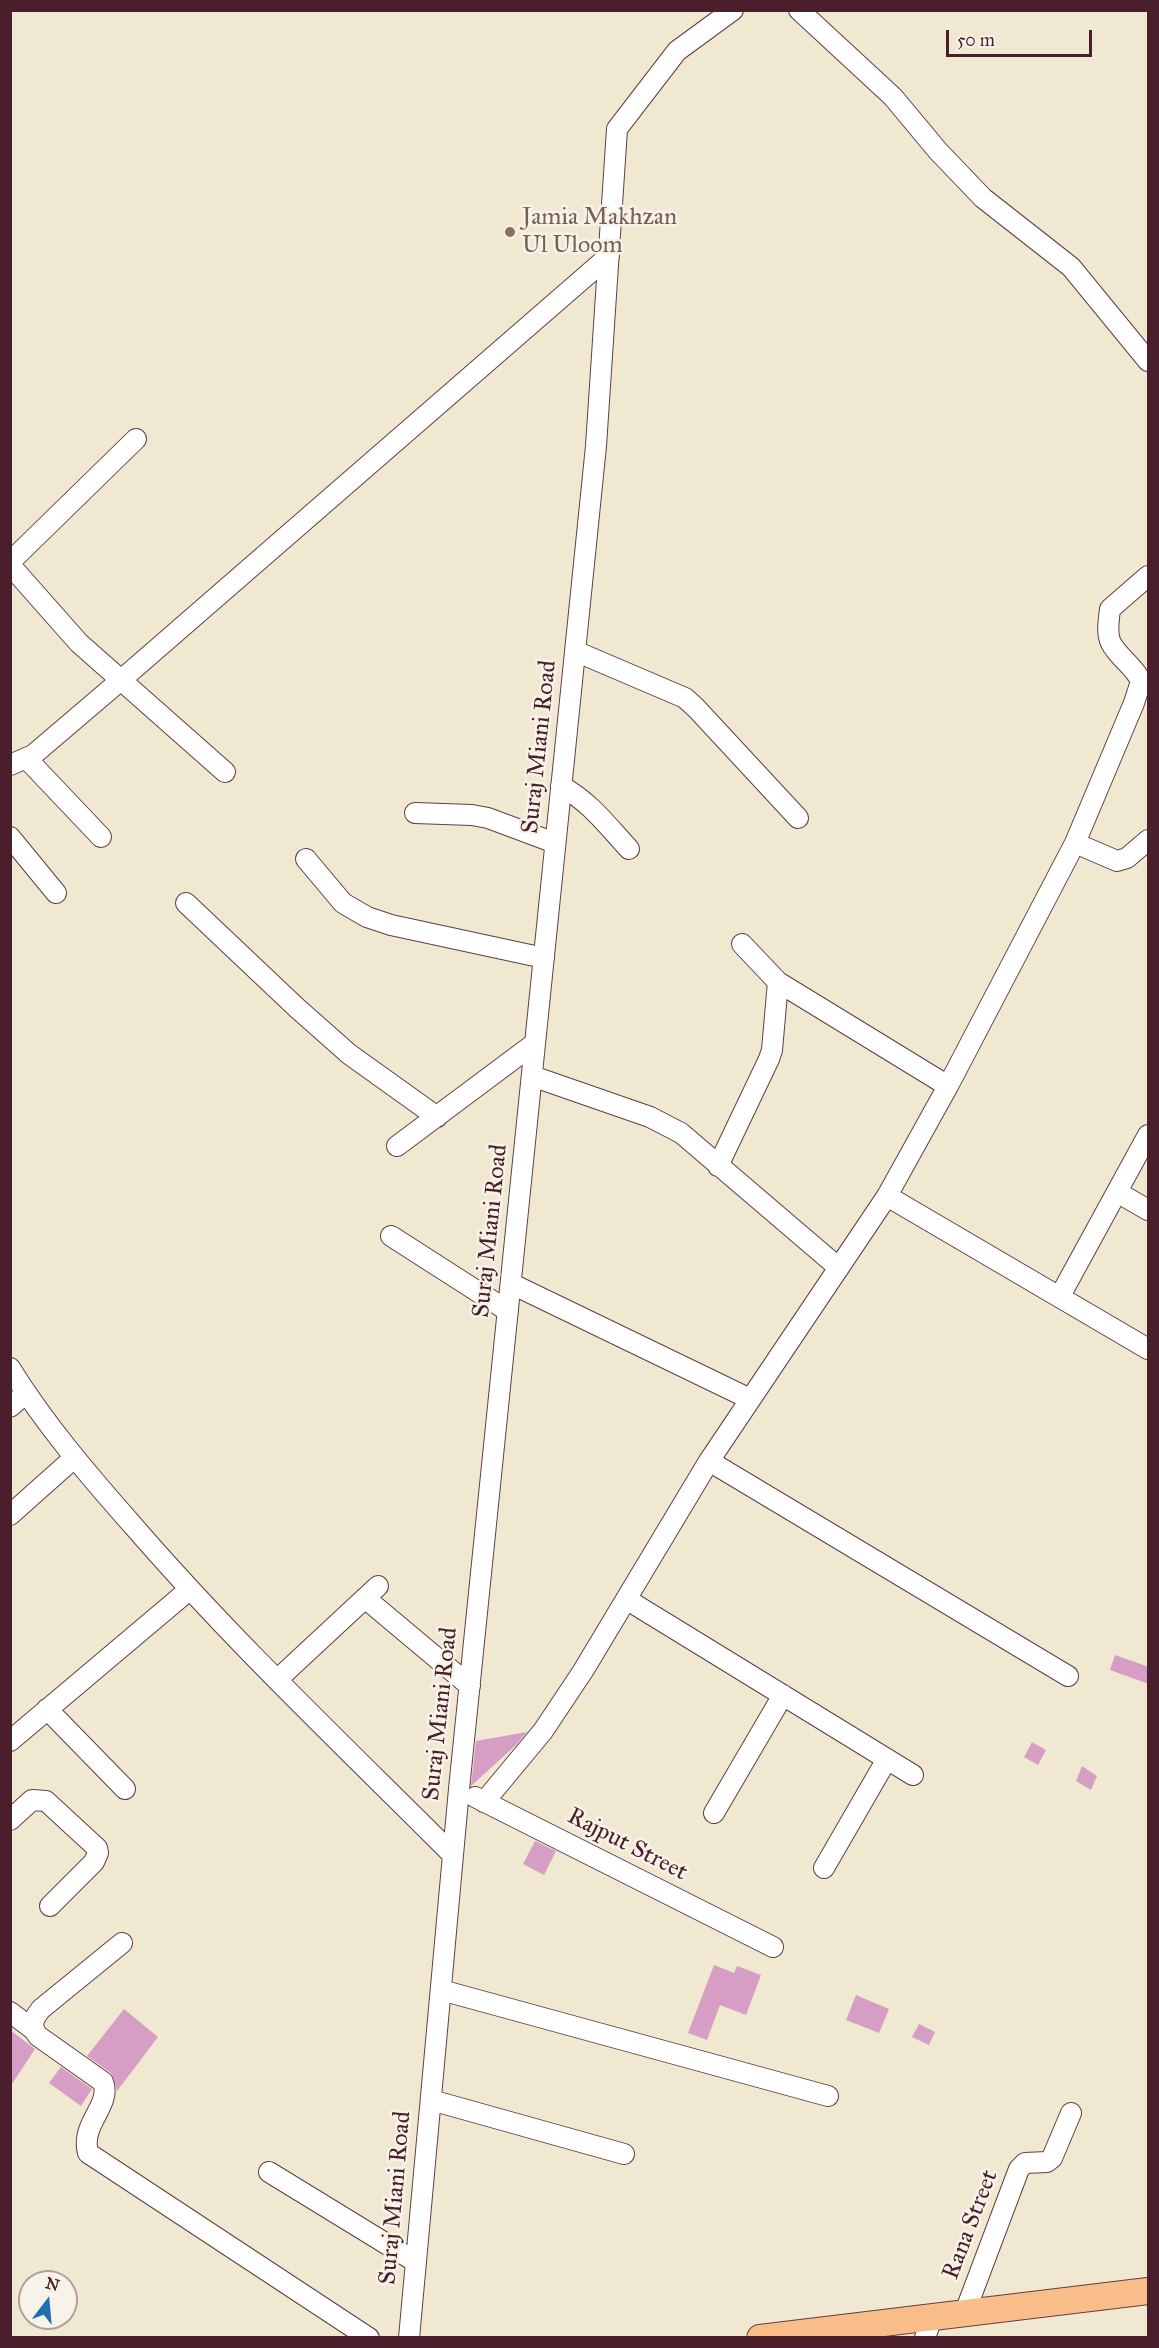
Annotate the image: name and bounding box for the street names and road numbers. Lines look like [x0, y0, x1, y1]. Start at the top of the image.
street label: Suraj Miani Road [517, 659, 563, 835]
street label: Suraj Miani Road [468, 1143, 514, 1319]
street label: Suraj Miani Road [418, 1626, 464, 1802]
street label: Rajput Street [562, 1802, 692, 1888]
street label: Suraj Miani Road [374, 2110, 418, 2286]
street label: Rana Street [937, 2166, 1005, 2284]

